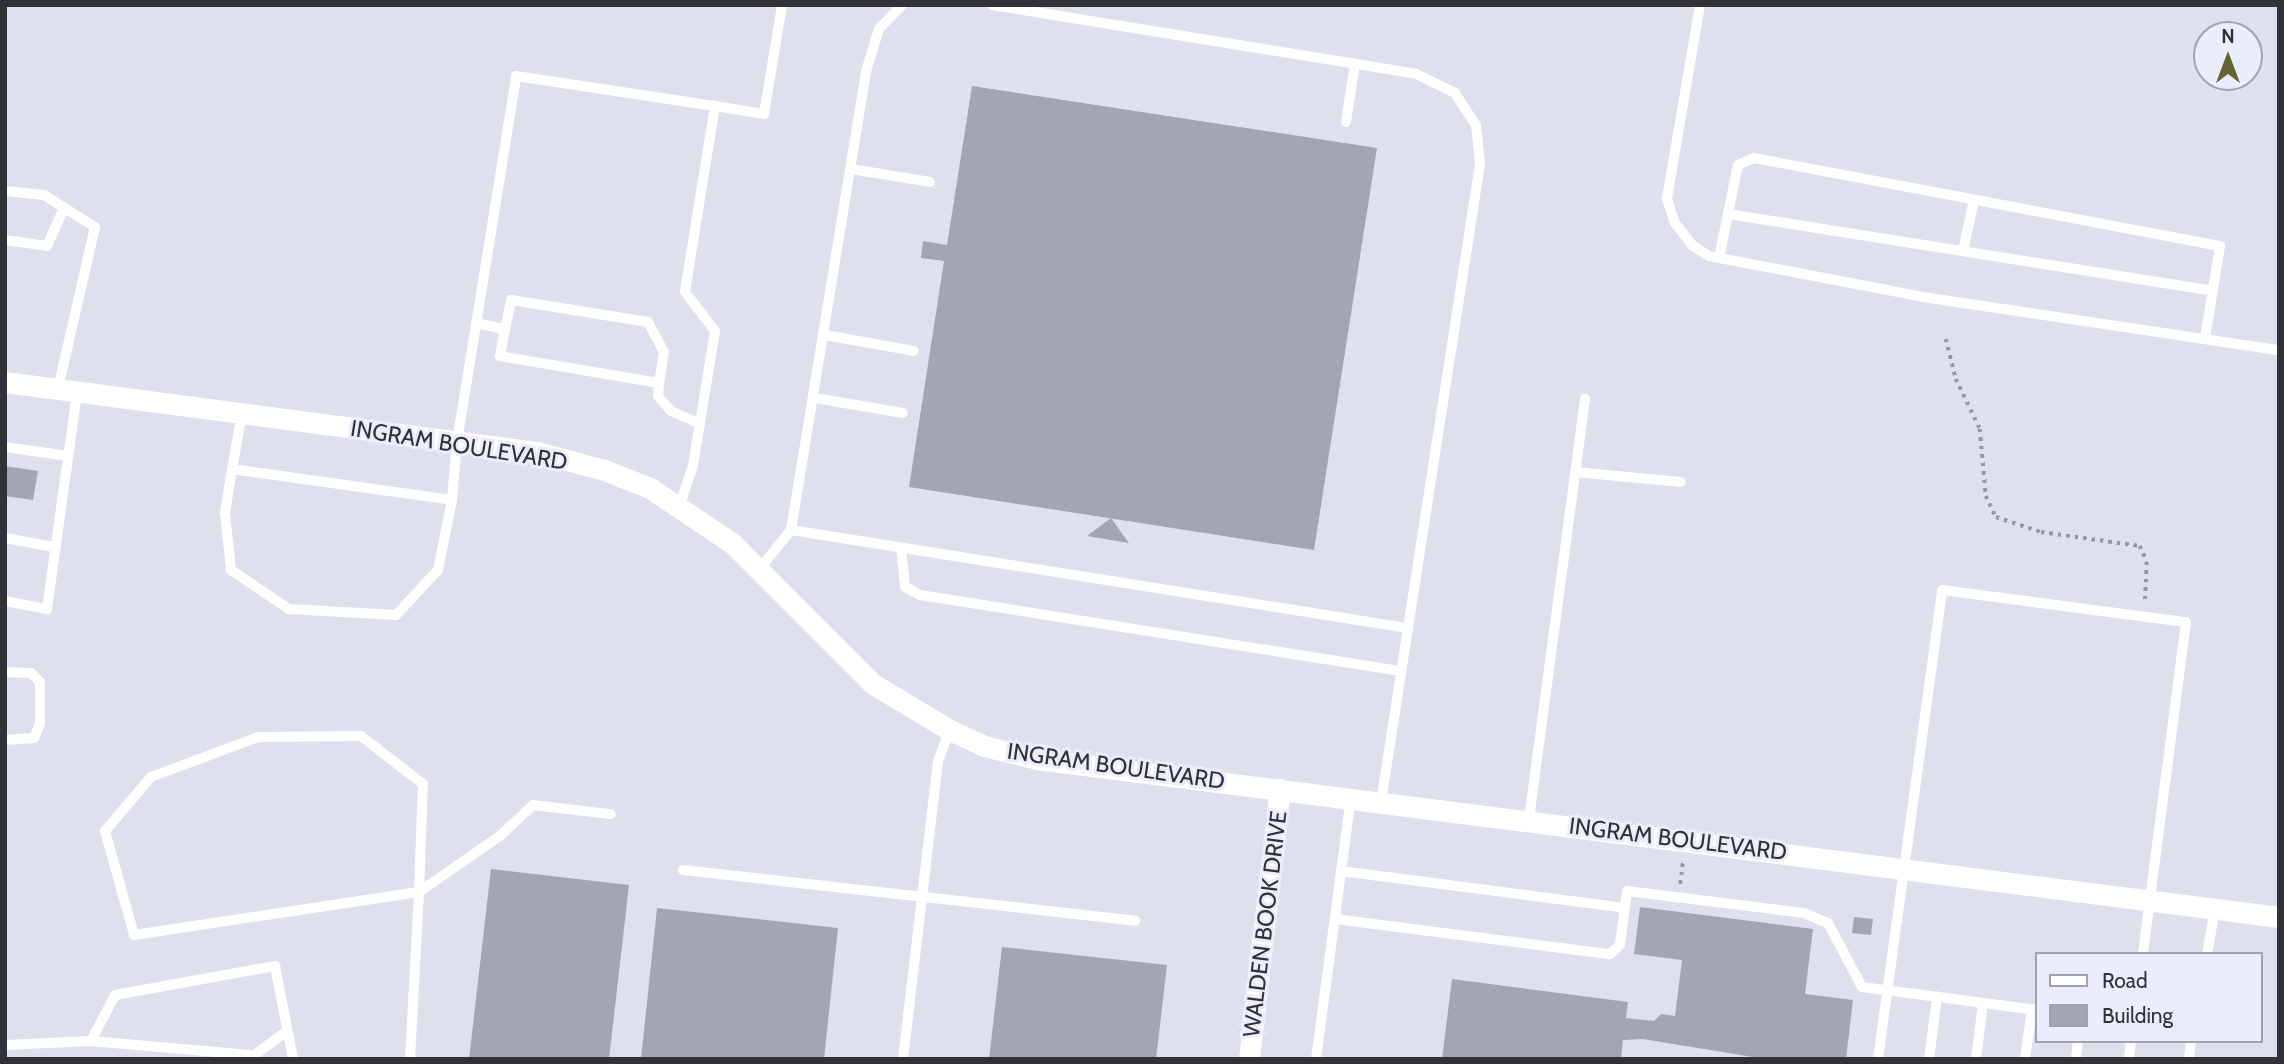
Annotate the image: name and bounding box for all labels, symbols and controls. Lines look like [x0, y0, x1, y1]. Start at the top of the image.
north arrow [2193, 21, 2263, 91]
text: N [2221, 25, 2235, 48]
street label: INGRAM BOULEVARD [348, 414, 570, 476]
street label: INGRAM BOULEVARD [1005, 737, 1227, 795]
street label: WALDEN BOOK DRIVE [1237, 809, 1293, 1039]
street label: INGRAM BOULEVARD [1567, 812, 1789, 866]
legend [2036, 952, 2263, 1043]
text: Road [2102, 968, 2148, 993]
text: Building [2102, 1003, 2173, 1028]

